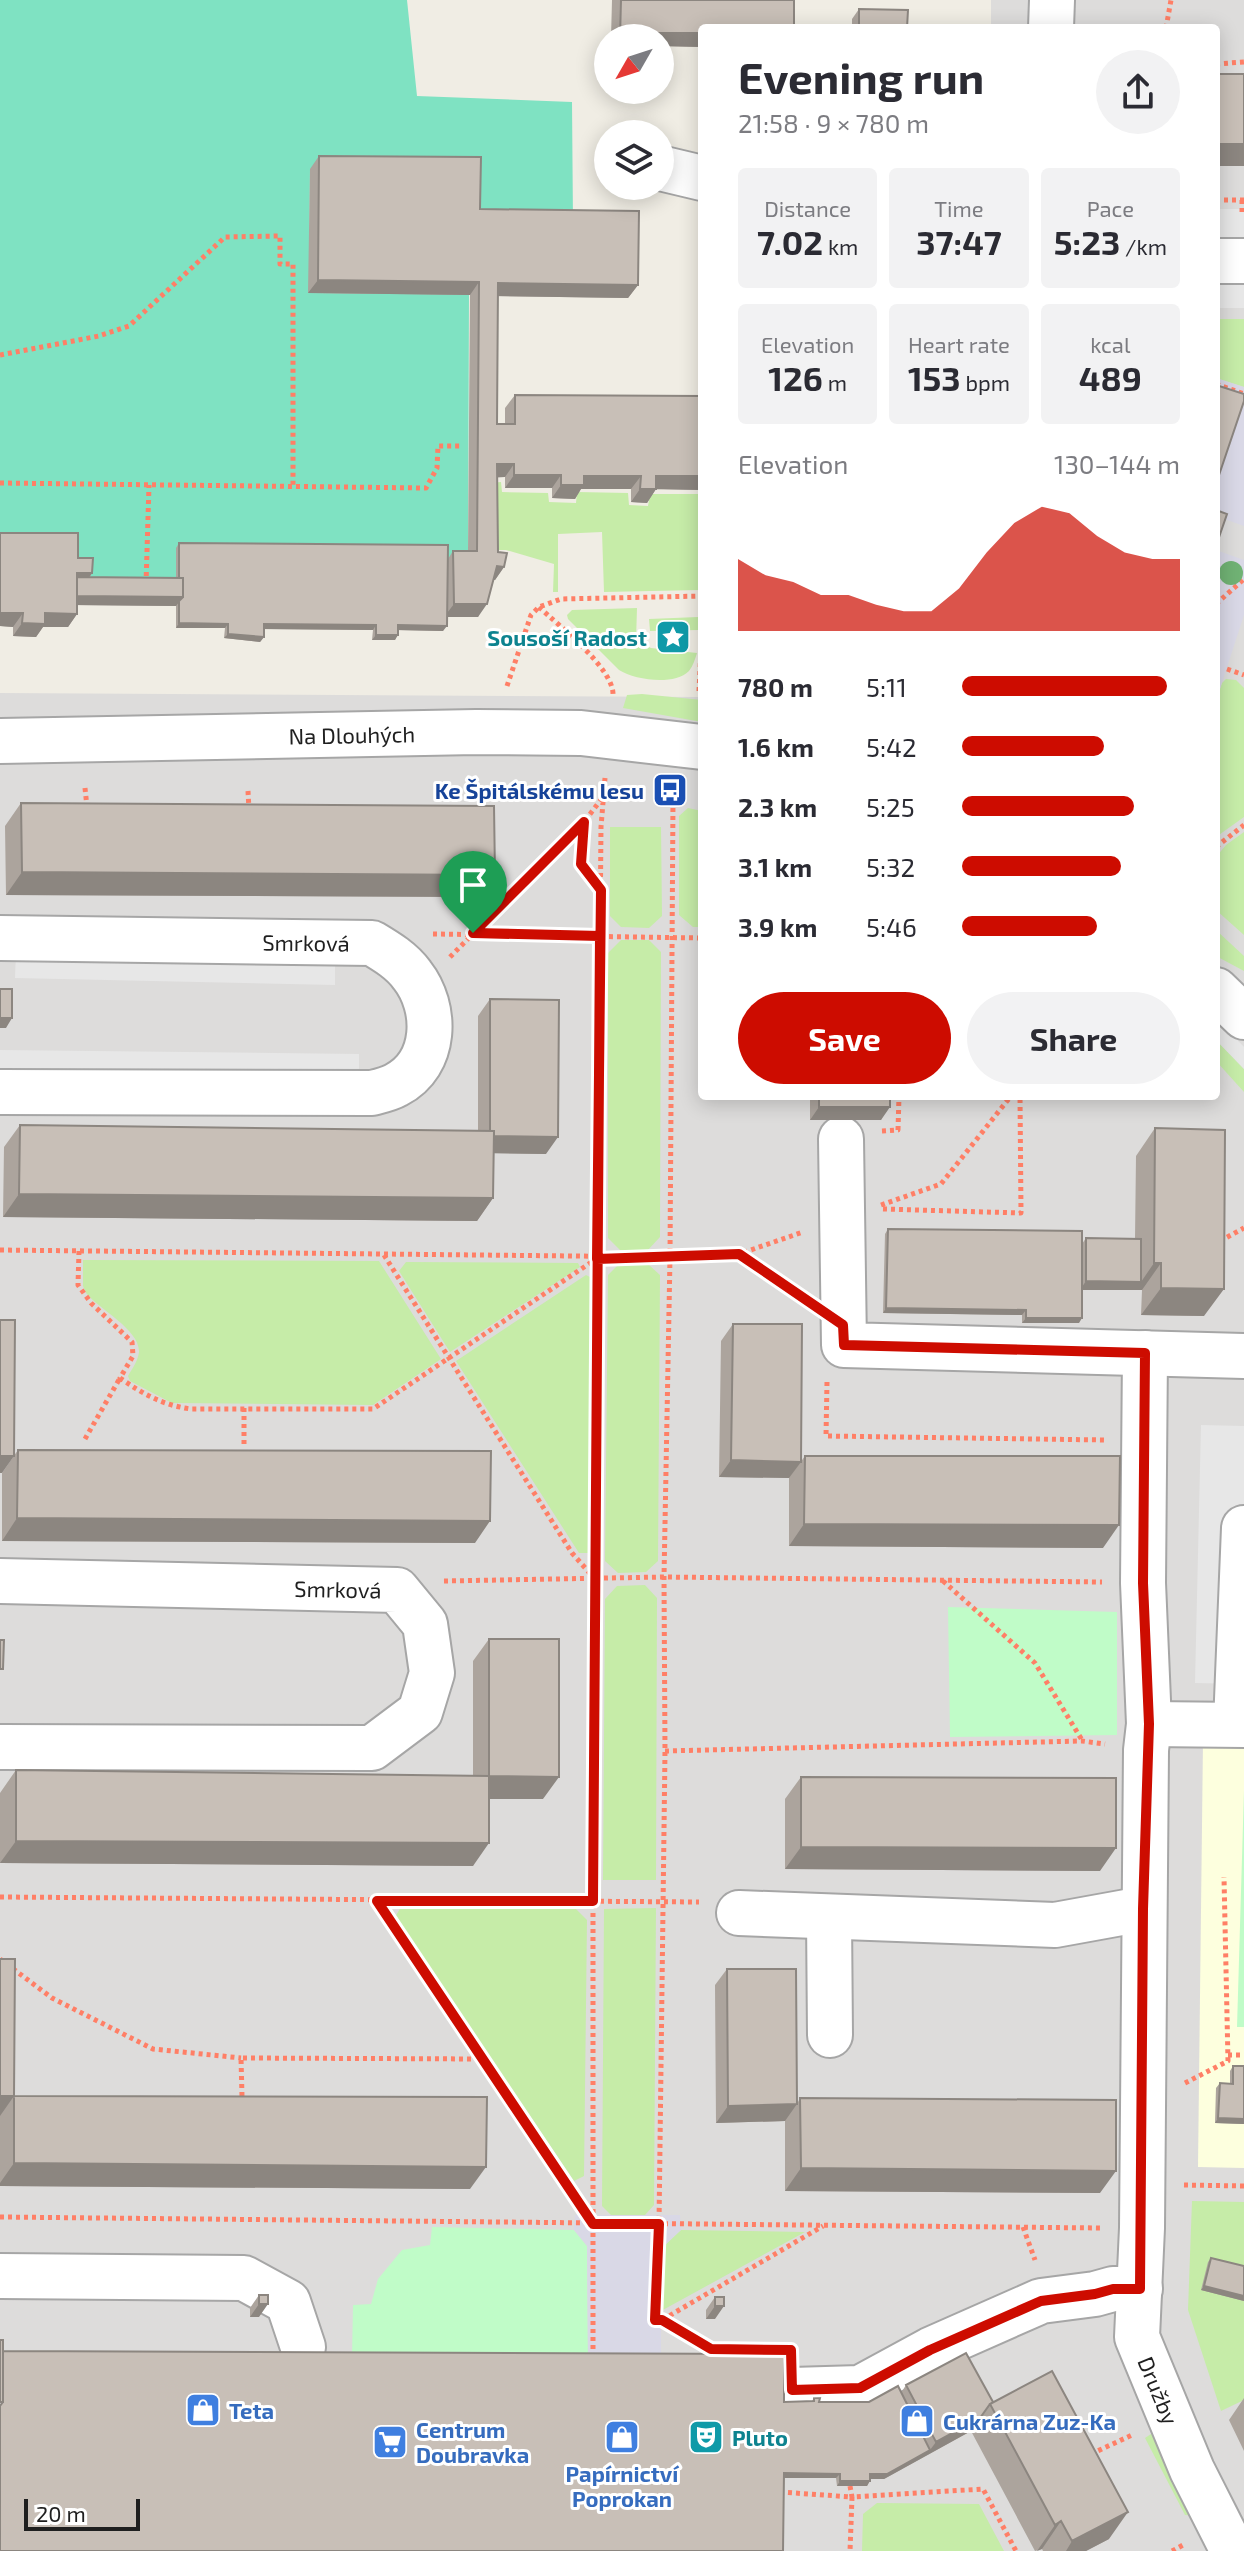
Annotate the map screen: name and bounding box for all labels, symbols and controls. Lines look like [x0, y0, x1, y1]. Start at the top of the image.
north arrow [594, 24, 674, 104]
map controls [594, 24, 674, 200]
text: Evening run [738, 50, 984, 103]
button: share [1096, 50, 1180, 134]
text: 21:58 · 9 × 780 m [738, 107, 929, 138]
button: layers [594, 120, 674, 200]
text: Distance [764, 195, 851, 221]
text: Time [934, 195, 984, 221]
text: Pace [1087, 195, 1134, 221]
text: 7.02 [757, 221, 823, 262]
text: 37:47 [916, 221, 1002, 262]
text: 5:23 [1054, 221, 1120, 262]
text: km [823, 233, 858, 259]
text: /km [1120, 233, 1167, 259]
text: Elevation [761, 331, 854, 357]
text: Heart rate [908, 331, 1010, 357]
text: kcal [1090, 331, 1130, 357]
text: 126 [768, 357, 823, 398]
text: 153 [908, 357, 961, 398]
text: 489 [1079, 357, 1142, 398]
text: m [823, 369, 847, 395]
text: bpm [961, 369, 1010, 395]
text: Elevation [738, 448, 848, 479]
text: 130–144 m [1054, 448, 1180, 479]
place icon: Sousoší Radost [654, 618, 692, 656]
place label: Sousoší Radost [487, 624, 647, 650]
text: 780 m [738, 671, 813, 702]
text: 5:11 [866, 671, 907, 702]
street label: Na Dlouhých [288, 720, 415, 749]
text: 1.6 km [738, 731, 814, 762]
text: 5:42 [866, 731, 917, 762]
bus stop icon: Ke Špitálskému lesu [651, 771, 689, 809]
place label: Ke Špitálskému lesu [435, 777, 644, 803]
text: 2.3 km [738, 791, 817, 822]
text: 5:25 [866, 791, 915, 822]
pin [439, 851, 507, 933]
text: 3.1 km [738, 851, 812, 882]
text: 5:32 [866, 851, 915, 882]
icon: arrive [451, 863, 495, 907]
text: 3.9 km [738, 911, 817, 942]
text: 5:46 [866, 911, 917, 942]
street label: Smrková [262, 929, 350, 956]
button: Save [738, 992, 951, 1084]
button: Share [967, 992, 1180, 1084]
street label: Smrková [294, 1575, 382, 1603]
street label: Družby [1133, 2352, 1185, 2428]
shop icon: Teta [184, 2391, 222, 2429]
place label: Teta [229, 2397, 274, 2423]
shop icon: Cukrárna Zuz-Ka [898, 2402, 936, 2440]
place label: Cukrárna Zuz-Ka [943, 2408, 1116, 2434]
place label: Centrum Doubravka [416, 2416, 529, 2467]
shop icon: Papírnictví Poprokan [603, 2418, 641, 2456]
theatre icon: Pluto [687, 2418, 725, 2456]
supermarket icon: Centrum Doubravka [371, 2423, 409, 2461]
place label: Pluto [732, 2424, 788, 2450]
place label: Papírnictví Poprokan [566, 2460, 679, 2511]
scale bar [24, 2495, 140, 2531]
text: 20 m [36, 2500, 86, 2526]

